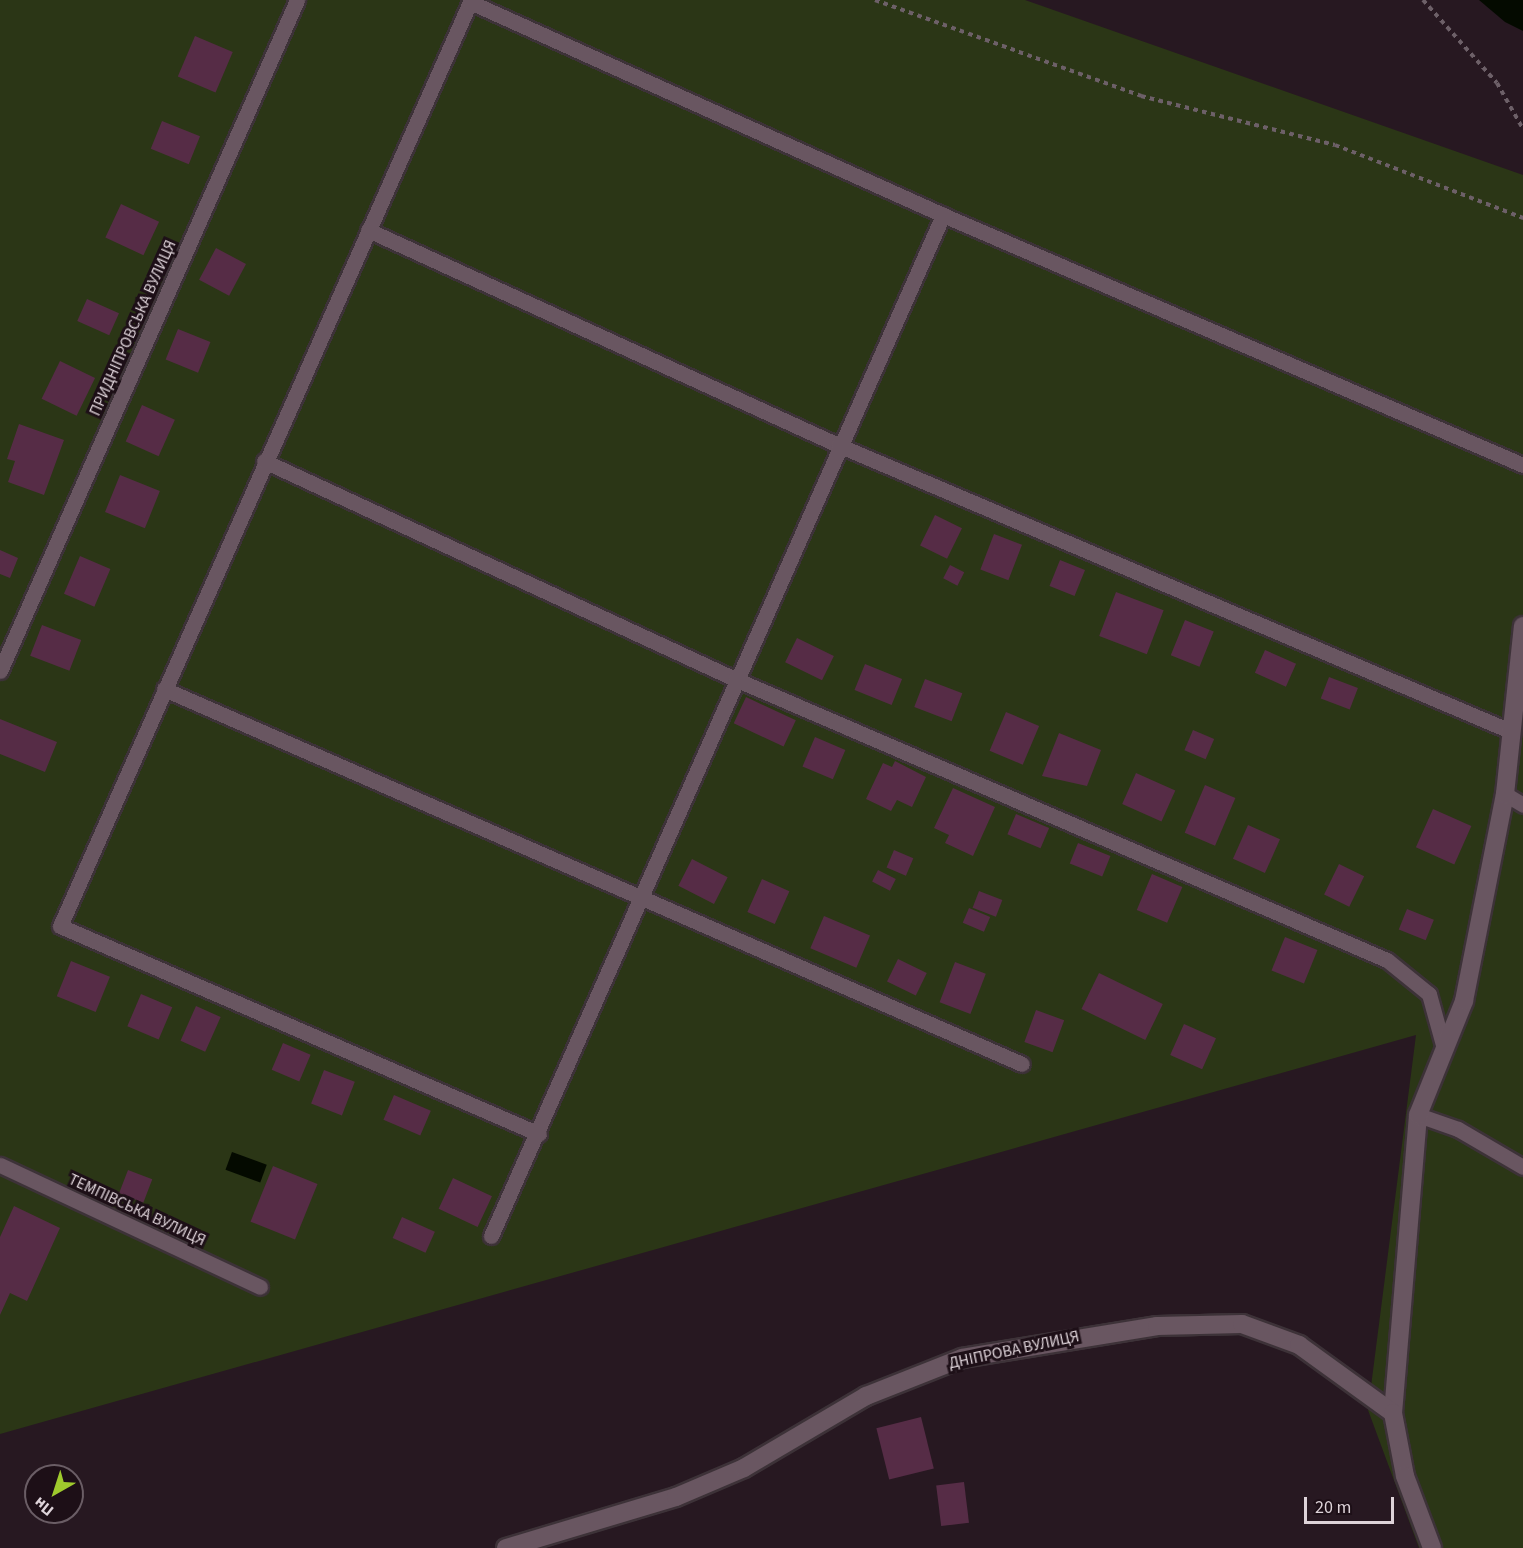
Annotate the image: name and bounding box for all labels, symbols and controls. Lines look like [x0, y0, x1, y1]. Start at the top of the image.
street label: ПРИДНІПРОВСЬКА ВУЛИЦЯ [86, 237, 180, 419]
street label: ТЕМПІВСЬКА ВУЛИЦЯ [65, 1170, 209, 1250]
street label: ДНІПРОВА ВУЛИЦЯ [947, 1327, 1081, 1373]
north arrow [24, 1464, 84, 1524]
scale bar [1307, 1485, 1397, 1523]
text: Пн [29, 1492, 59, 1521]
text: 20 m [1315, 1495, 1351, 1520]

